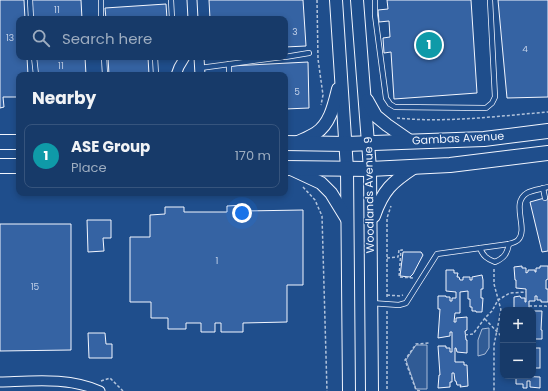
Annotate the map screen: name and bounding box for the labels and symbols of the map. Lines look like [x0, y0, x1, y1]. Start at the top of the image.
house number: 11 [54, 4, 60, 16]
house number: 3 [292, 26, 298, 38]
pin: 1 [416, 30, 442, 60]
house number: 13 [6, 32, 14, 44]
house number: 4 [522, 43, 528, 55]
house number: 11 [58, 60, 64, 72]
house number: 5 [294, 86, 300, 98]
street label: Gambas Avenue [412, 128, 505, 148]
street label: Woodlands Avenue 9 [360, 136, 378, 253]
your location [232, 203, 252, 223]
house number: 1 [216, 255, 219, 267]
house number: 15 [31, 281, 40, 293]

